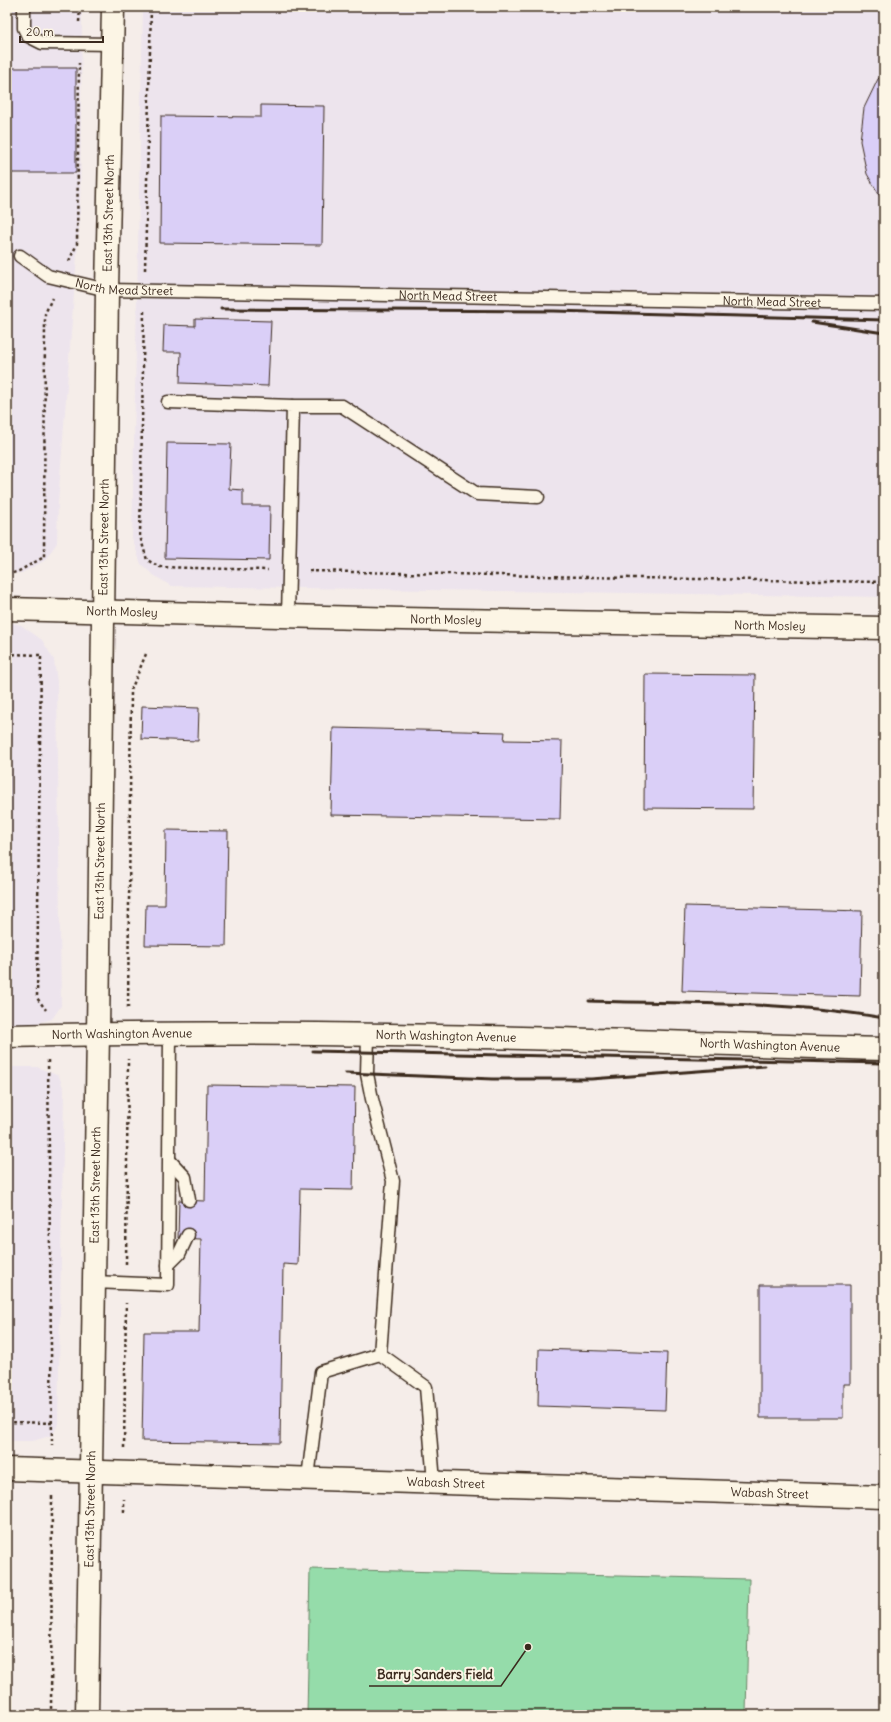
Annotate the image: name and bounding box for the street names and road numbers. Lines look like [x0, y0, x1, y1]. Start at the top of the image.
street label: East 13th Street North [99, 154, 117, 272]
street label: North Mead Street [74, 275, 173, 298]
street label: North Mead Street [398, 287, 497, 304]
street label: North Mead Street [722, 293, 821, 310]
street label: East 13th Street North [95, 478, 112, 596]
street label: North Mosley [86, 603, 158, 620]
street label: North Mosley [410, 611, 482, 627]
street label: North Mosley [734, 617, 806, 634]
street label: East 13th Street North [91, 802, 108, 920]
street label: North Washington Avenue [51, 1025, 192, 1042]
street label: North Washington Avenue [376, 1027, 516, 1045]
street label: North Washington Avenue [699, 1035, 840, 1055]
street label: East 13th Street North [87, 1126, 103, 1244]
street label: East 13th Street North [81, 1450, 98, 1568]
street label: Wabash Street [406, 1474, 485, 1491]
street label: Wabash Street [730, 1484, 809, 1502]

